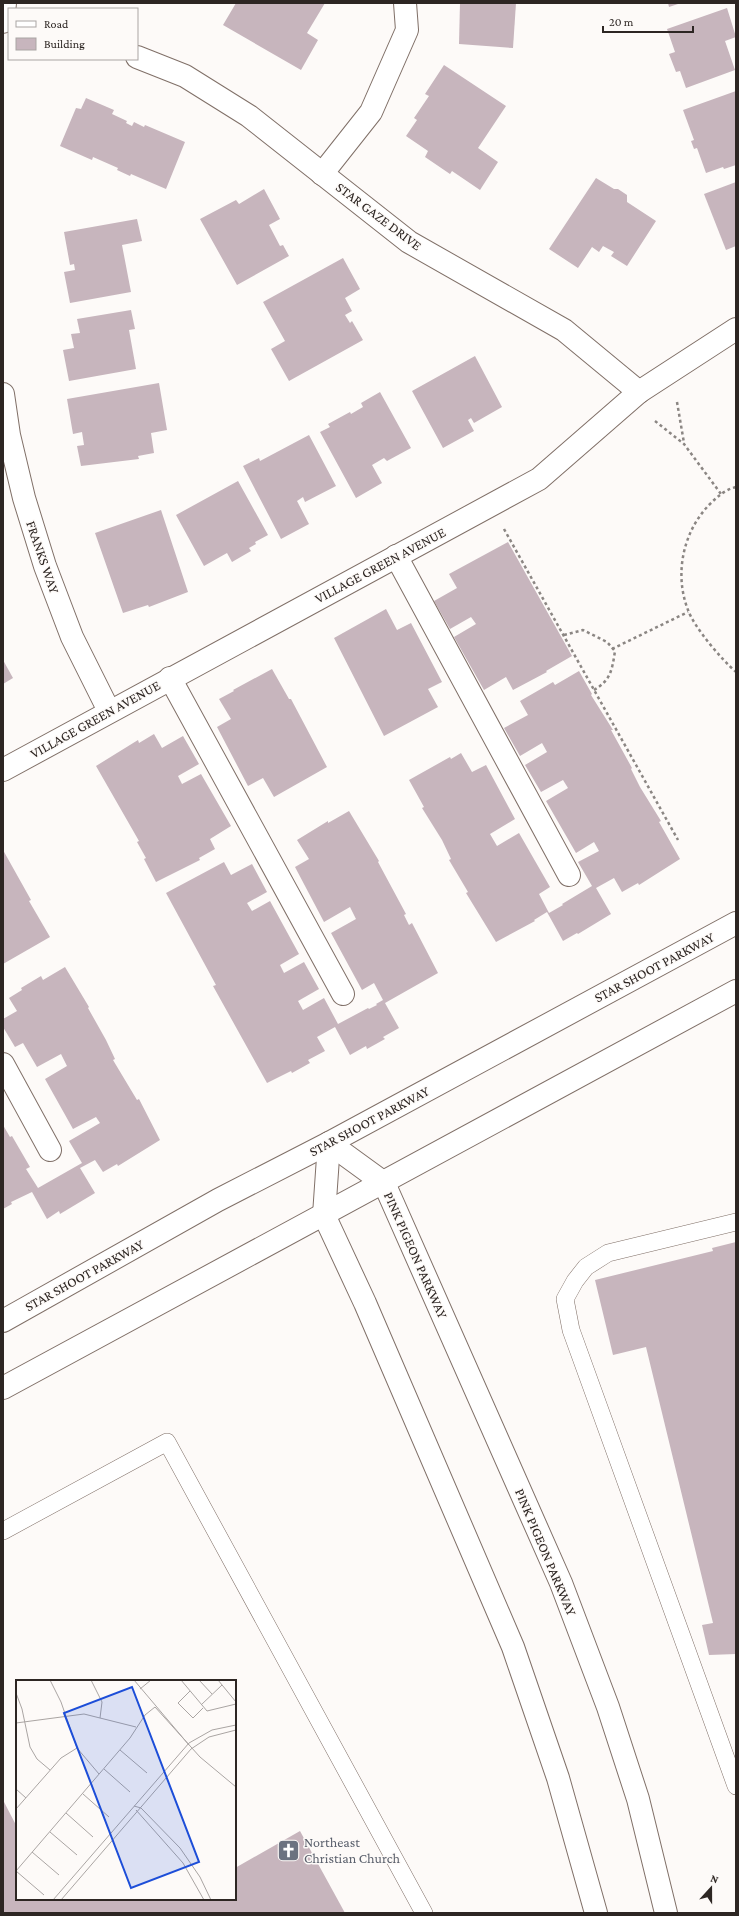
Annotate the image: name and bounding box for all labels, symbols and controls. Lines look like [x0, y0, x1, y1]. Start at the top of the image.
legend [8, 8, 138, 60]
scale bar [603, 8, 693, 34]
text: 20 m [609, 15, 634, 29]
text: Road [44, 17, 69, 31]
text: Building [44, 37, 85, 51]
street label: STAR GAZE DRIVE [333, 179, 425, 254]
street label: FRANKS WAY [23, 519, 63, 596]
street label: VILLAGE GREEN AVENUE [312, 523, 449, 606]
street label: VILLAGE GREEN AVENUE [27, 676, 163, 761]
street label: STAR SHOOT PARKWAY [591, 928, 717, 1005]
street label: STAR SHOOT PARKWAY [306, 1082, 432, 1159]
street label: PINK PIGEON PARKWAY [381, 1189, 451, 1321]
street label: STAR SHOOT PARKWAY [22, 1235, 147, 1314]
street label: PINK PIGEON PARKWAY [512, 1486, 580, 1619]
inset map [16, 1680, 236, 1900]
place label: Northeast Christian Church [304, 1834, 400, 1866]
church icon: Northeast Christian Church [276, 1837, 302, 1863]
north arrow [691, 1868, 731, 1908]
text: N [709, 1872, 721, 1886]

